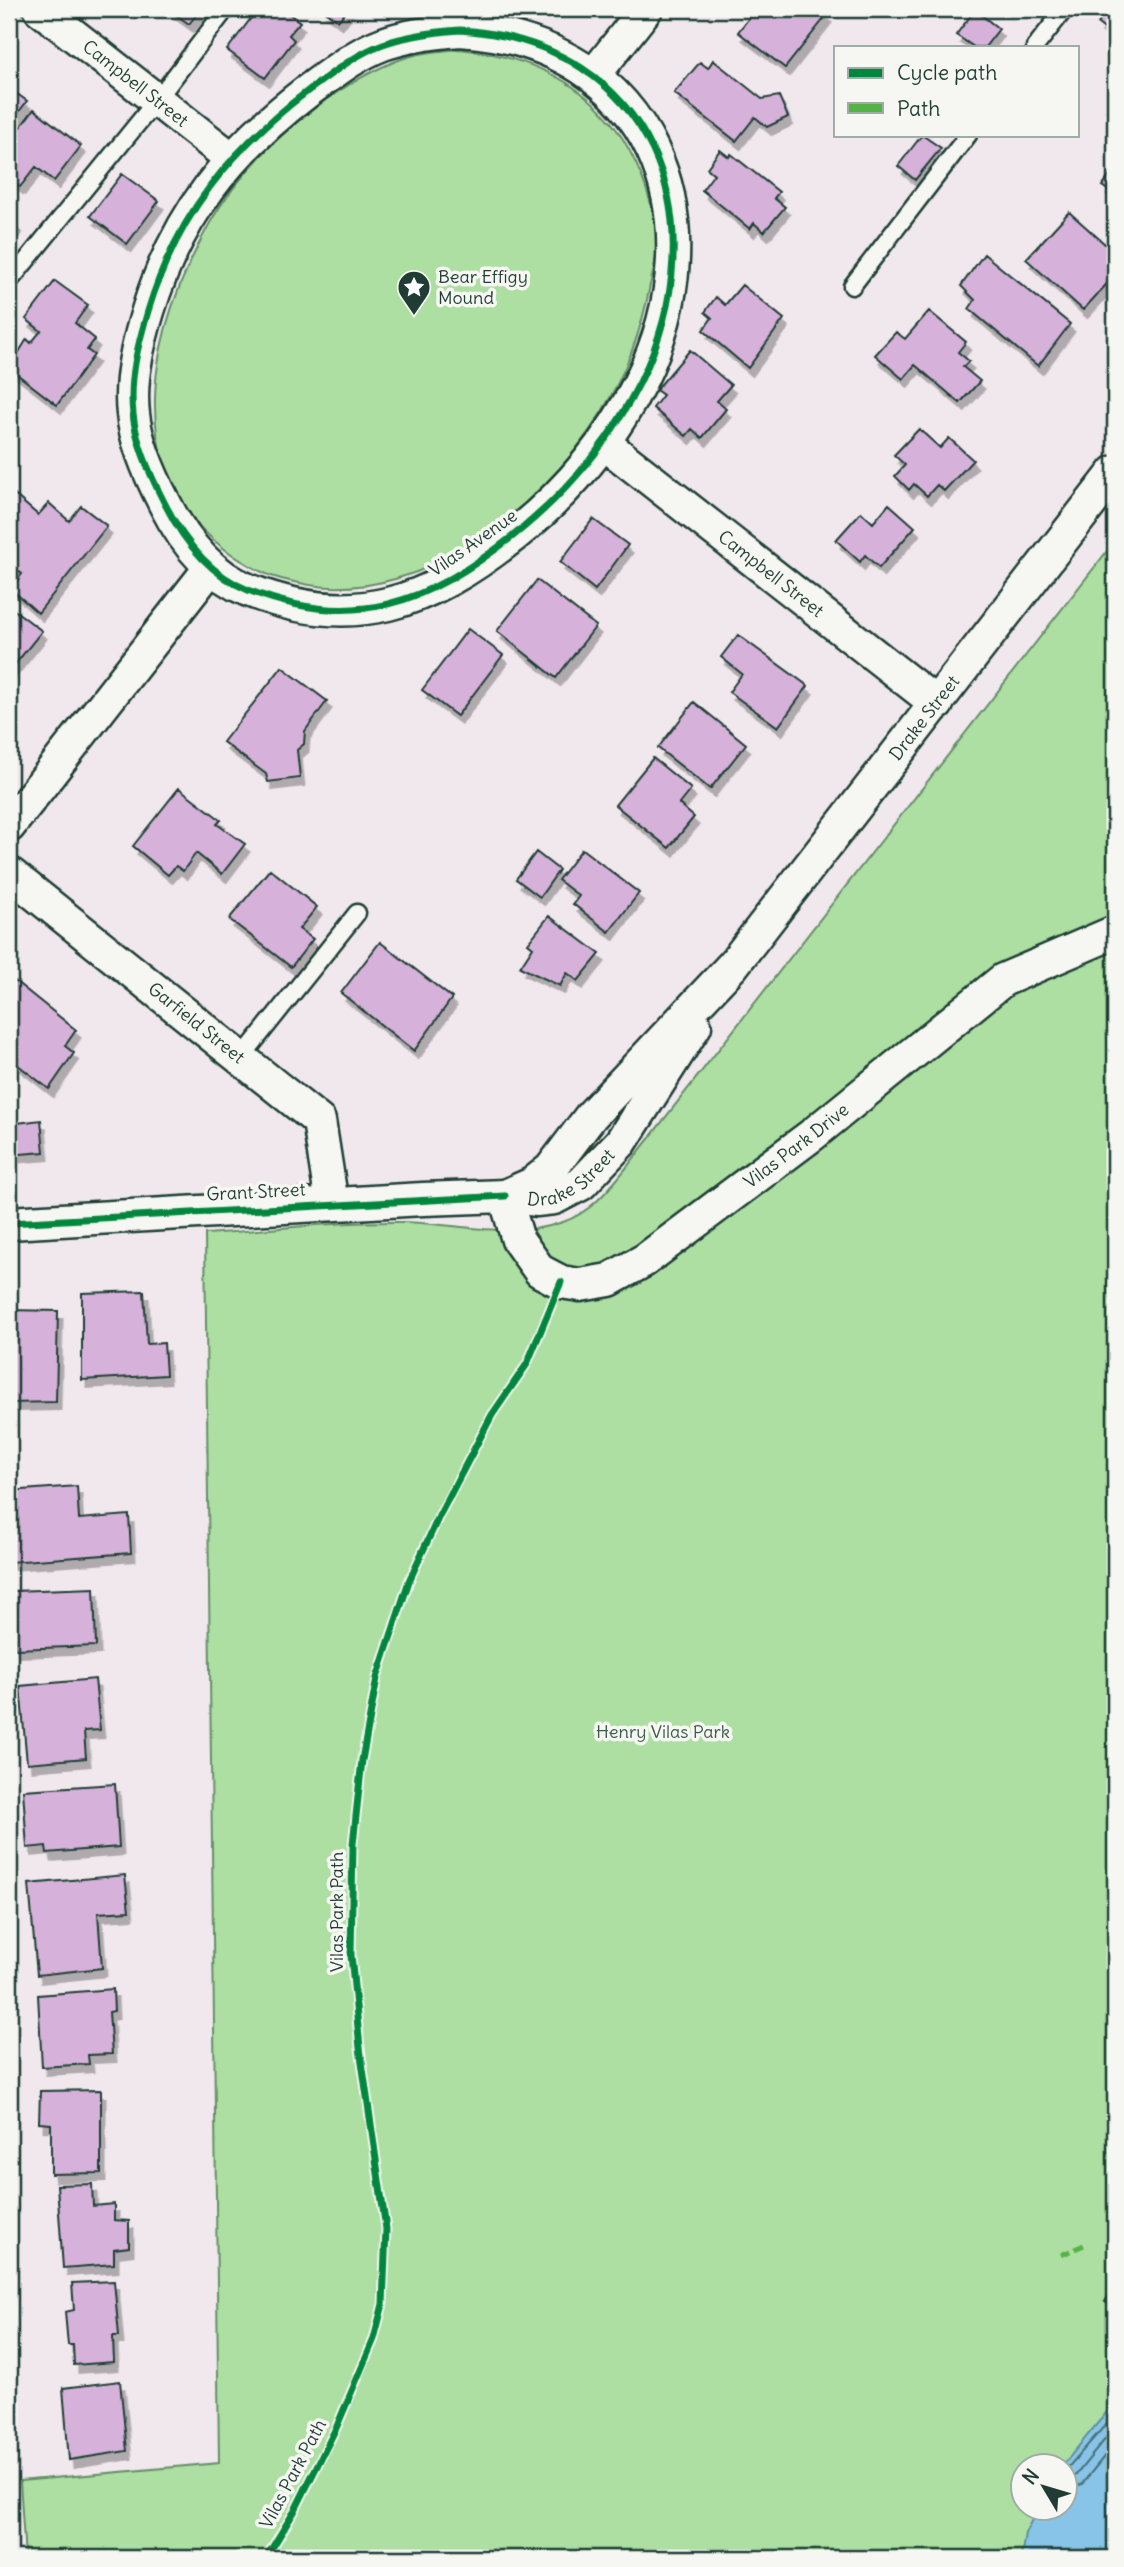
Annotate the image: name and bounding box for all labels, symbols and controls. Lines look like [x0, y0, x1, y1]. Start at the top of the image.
street label: Campbell Street [78, 35, 193, 132]
legend [834, 46, 1078, 136]
text: Cycle path [897, 59, 997, 86]
text: Path [897, 95, 940, 122]
place label: Bear Effigy Mound [438, 265, 528, 309]
place icon: Bear Effigy Mound [395, 268, 433, 317]
street label: Vilas Avenue [424, 504, 521, 581]
street label: Campbell Street [714, 525, 829, 622]
street label: Drake Street [884, 671, 964, 765]
street label: Garfield Street [144, 977, 250, 1068]
street label: Vilas Park Drive [739, 1098, 853, 1193]
street label: Drake Street [526, 1144, 619, 1211]
street label: Grant Street [206, 1177, 306, 1206]
park label: Henry Vilas Park [596, 1720, 730, 1743]
street label: Vilas Park Path [325, 1852, 348, 1972]
street label: Vilas Park Path [254, 2415, 331, 2532]
north arrow [1009, 2452, 1078, 2522]
text: N [1017, 2464, 1044, 2489]

